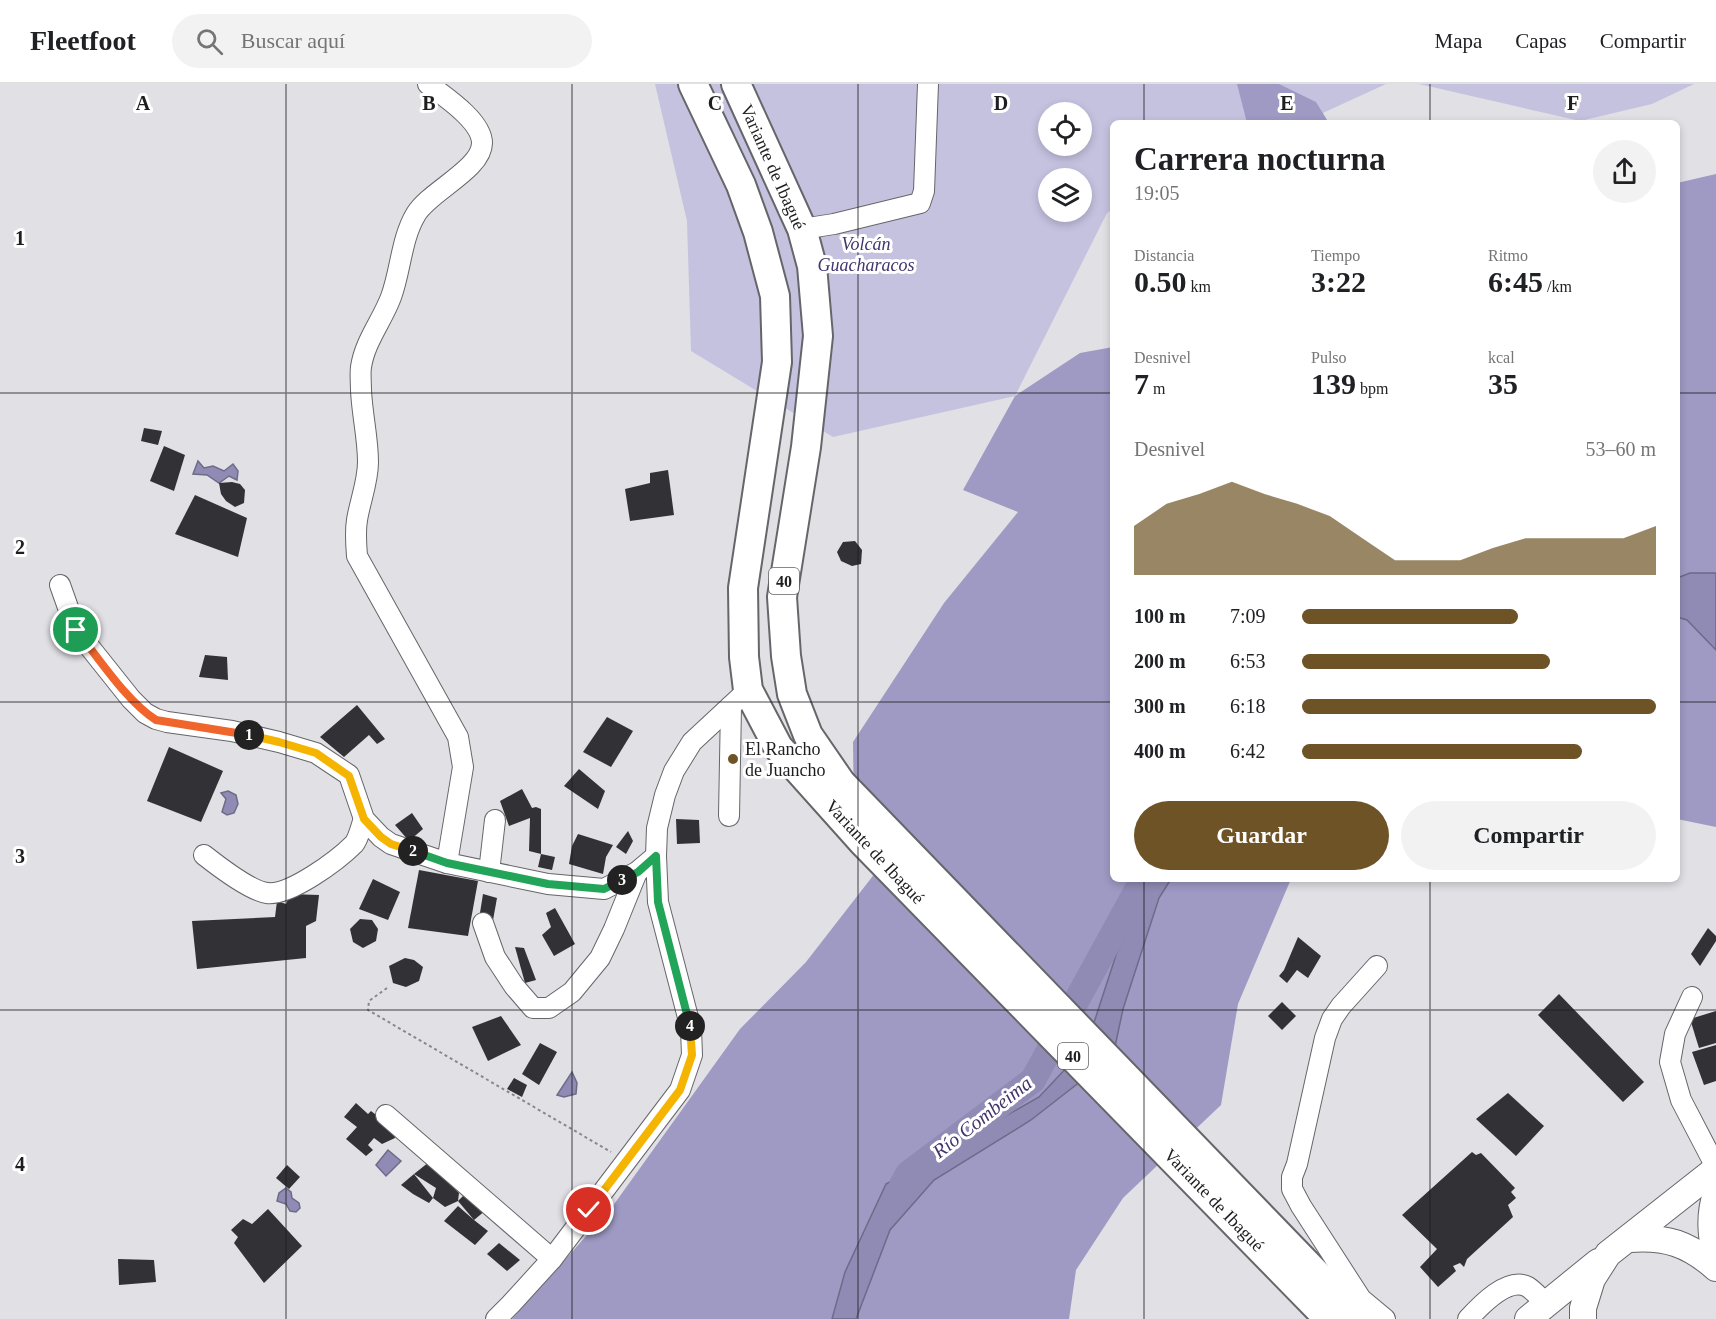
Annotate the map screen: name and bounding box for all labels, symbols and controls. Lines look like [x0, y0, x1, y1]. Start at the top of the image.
search box [172, 14, 592, 68]
text: Fleetfoot [30, 25, 136, 56]
icon: search [193, 25, 226, 58]
text: Buscar aquí [241, 28, 345, 53]
text: Mapa [1435, 29, 1482, 53]
text: Capas [1515, 29, 1567, 53]
text: Compartir [1600, 29, 1686, 53]
text: A [136, 92, 151, 114]
text: B [422, 92, 436, 114]
text: C [708, 92, 722, 114]
text: D [994, 92, 1008, 114]
text: E [1280, 92, 1294, 114]
text: F [1567, 92, 1579, 114]
street label: Variante de Ibagué [736, 101, 810, 233]
map controls [1038, 102, 1092, 222]
button: locate [1038, 102, 1092, 156]
button: share [1593, 140, 1656, 203]
text: Carrera nocturna [1134, 141, 1385, 177]
button: layers [1038, 168, 1092, 222]
text: 19:05 [1134, 182, 1180, 204]
text: 1 [15, 227, 25, 249]
park label: Volcán Guacharacos [818, 234, 915, 275]
text: Distancia [1134, 247, 1194, 264]
text: Tiempo [1311, 247, 1360, 264]
text: Ritmo [1488, 247, 1528, 264]
text: 0.50 [1134, 265, 1187, 298]
text: 3:22 [1311, 265, 1366, 298]
text: 6:45 [1488, 265, 1543, 298]
text: km [1187, 278, 1211, 295]
text: /km [1543, 278, 1572, 295]
text: Desnivel [1134, 349, 1191, 366]
text: Pulso [1311, 349, 1347, 366]
text: kcal [1488, 349, 1515, 366]
text: 7 [1134, 367, 1149, 400]
text: 139 [1311, 367, 1356, 400]
text: 35 [1488, 367, 1518, 400]
text: m [1149, 380, 1165, 397]
text: bpm [1356, 380, 1388, 397]
text: Desnivel [1134, 438, 1205, 460]
text: 53–60 m [1585, 438, 1656, 460]
text: 2 [15, 536, 25, 558]
road number: 40 [769, 568, 799, 594]
pin [50, 604, 101, 655]
text: 100 m [1134, 605, 1186, 627]
text: 7:09 [1230, 605, 1266, 627]
icon: arrive [59, 613, 92, 646]
text: 200 m [1134, 650, 1186, 672]
text: 6:53 [1230, 650, 1266, 672]
text: 300 m [1134, 695, 1186, 717]
text: 6:18 [1230, 695, 1266, 717]
pin: 1 [234, 720, 264, 750]
text: 1 [245, 726, 253, 743]
place label: El Rancho de Juancho [745, 739, 825, 780]
text: 400 m [1134, 740, 1186, 762]
text: 6:42 [1230, 740, 1266, 762]
marker: El Rancho de Juancho [726, 752, 740, 766]
street label: Variante de Ibagué [822, 796, 928, 908]
button: Guardar [1134, 801, 1389, 870]
button: Compartir [1401, 801, 1656, 870]
pin: 2 [398, 836, 428, 866]
text: 2 [409, 842, 417, 859]
text: 3 [15, 845, 25, 867]
pin: 3 [607, 865, 637, 895]
text: 3 [618, 871, 626, 888]
pin: 4 [675, 1011, 705, 1041]
text: 4 [686, 1017, 694, 1034]
road number: 40 [1058, 1043, 1088, 1069]
water label: Río Combeima [927, 1072, 1036, 1163]
street label: Variante de Ibagué [1160, 1145, 1268, 1255]
text: 4 [15, 1153, 25, 1175]
pin [563, 1184, 614, 1235]
icon: check [572, 1193, 605, 1226]

